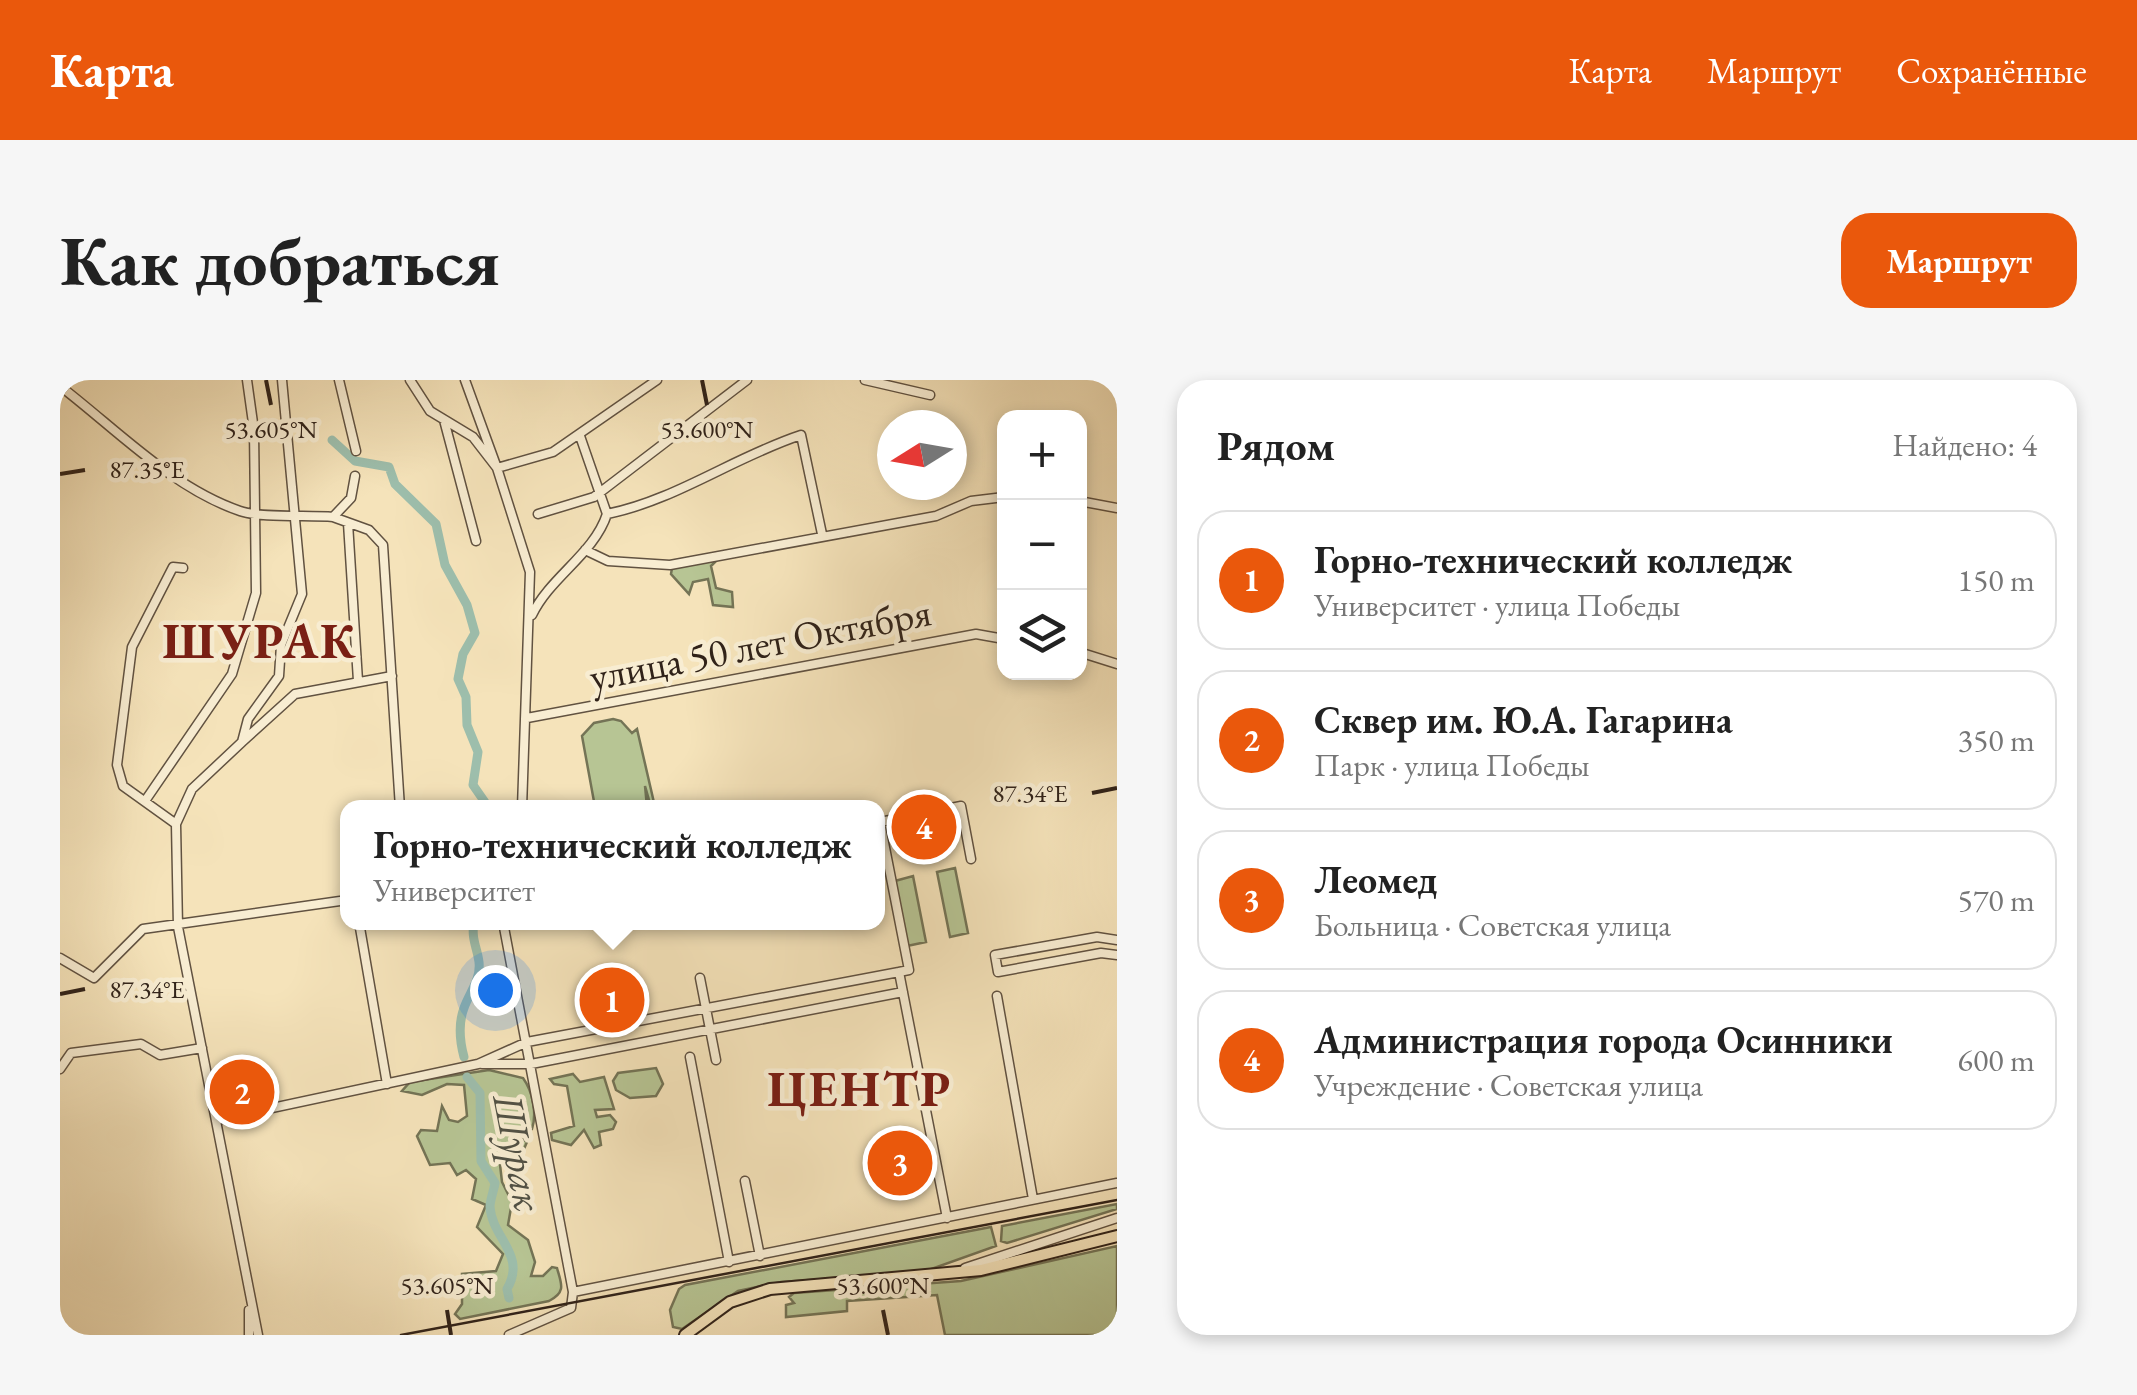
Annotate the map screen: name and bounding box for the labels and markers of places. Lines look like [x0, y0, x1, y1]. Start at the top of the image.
pin: 4 [892, 790, 956, 864]
pin: 1 [580, 962, 644, 1038]
pin: 2 [210, 1054, 274, 1130]
pin: 3 [868, 1126, 932, 1200]

